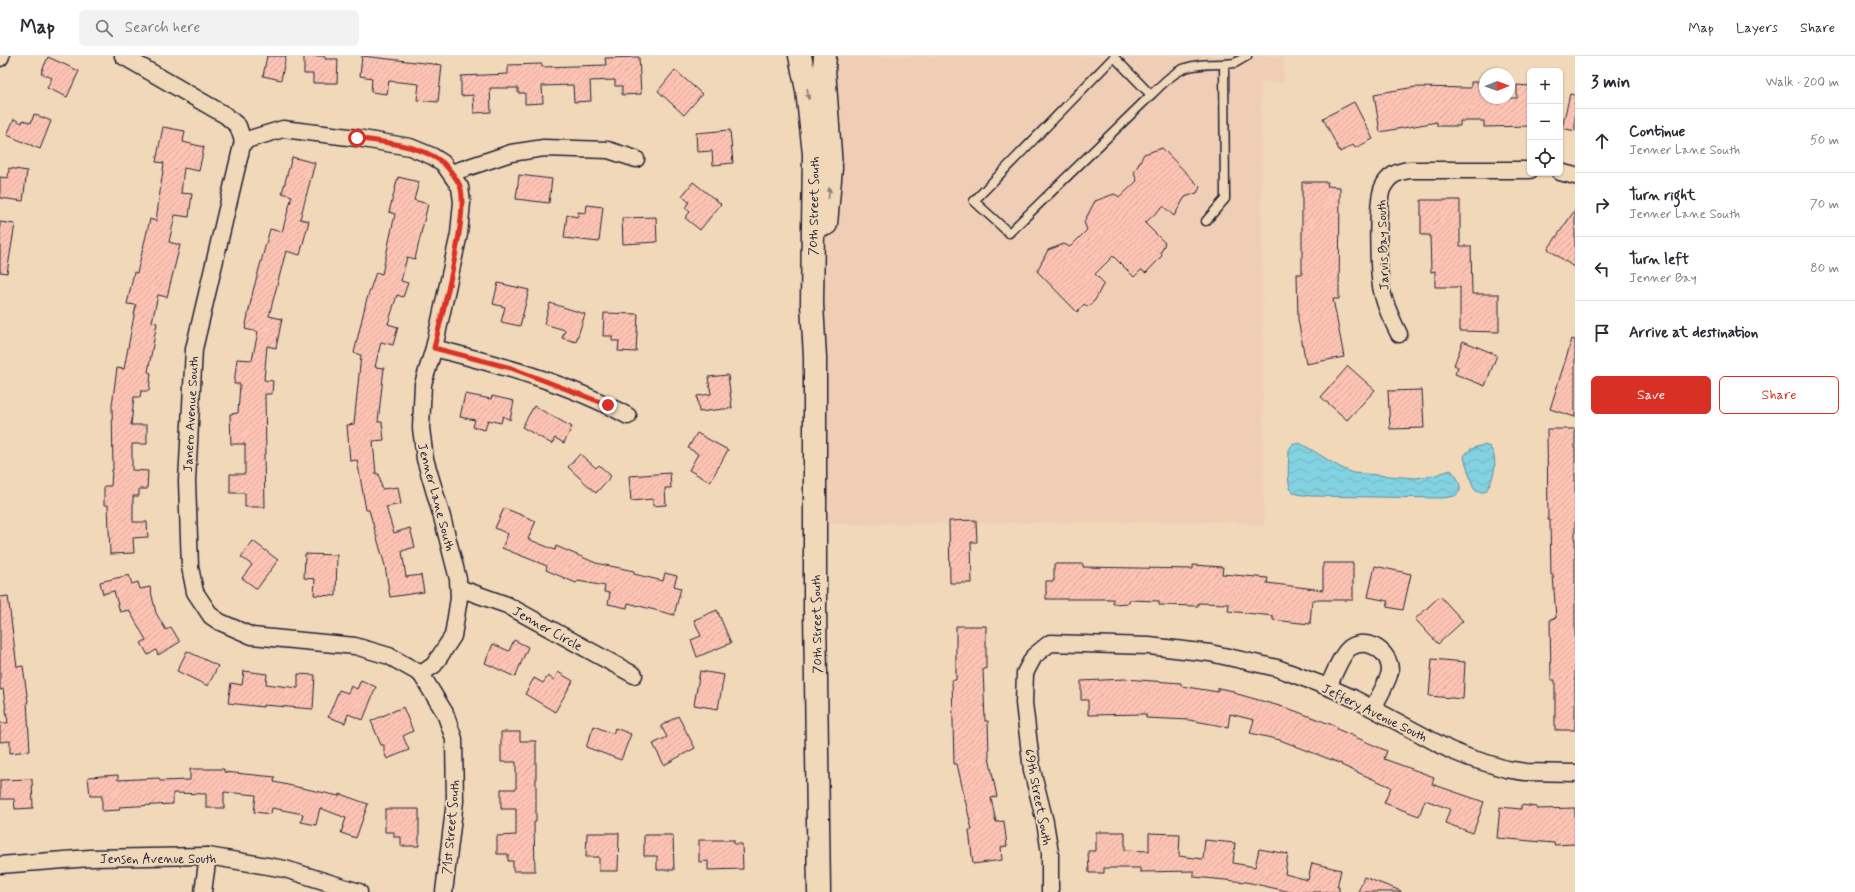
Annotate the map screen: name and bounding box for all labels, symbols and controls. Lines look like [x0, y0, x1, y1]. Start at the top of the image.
search box [79, 10, 359, 46]
text: Map [20, 15, 55, 40]
icon: search [93, 17, 115, 39]
text: Search here [125, 18, 200, 38]
text: Map [1688, 19, 1714, 37]
text: Layers [1736, 19, 1778, 37]
text: Share [1800, 19, 1835, 37]
north arrow [1479, 68, 1515, 104]
map controls [1527, 68, 1563, 176]
button: + [1527, 68, 1563, 104]
text: 3 min [1591, 71, 1630, 93]
text: Walk · 200 m [1765, 74, 1839, 91]
one-way arrow [805, 88, 811, 100]
button: − [1527, 104, 1563, 140]
text: Continue [1629, 122, 1685, 142]
route start [348, 129, 366, 147]
icon: ahead [1591, 130, 1613, 152]
text: 50 m [1810, 132, 1839, 149]
button: locate [1527, 140, 1563, 176]
text: Jenner Lane South [1629, 142, 1740, 159]
street label: 70th Street South [805, 156, 824, 256]
text: Turn right [1629, 186, 1696, 206]
one-way arrow [826, 187, 832, 199]
icon: right [1591, 194, 1613, 216]
text: 70 m [1810, 196, 1839, 213]
street label: Jarvis Bay South [1373, 199, 1394, 291]
text: Jenner Lane South [1629, 206, 1740, 223]
text: Turn left [1629, 250, 1689, 270]
icon: left [1591, 258, 1613, 280]
text: 80 m [1810, 260, 1839, 277]
text: Jenner Bay [1629, 270, 1697, 287]
icon: arrive [1591, 322, 1613, 344]
text: Arrive at destination [1629, 323, 1758, 343]
street label: Janero Avenue South [180, 356, 203, 473]
button: Save [1591, 376, 1711, 414]
button: Share [1719, 376, 1839, 414]
route end [599, 396, 617, 414]
street label: Jenner Lane South [413, 442, 458, 553]
street label: 70th Street South [808, 574, 827, 674]
street label: Jenner Circle [509, 603, 585, 656]
street label: Jeffery Avenue South [1319, 680, 1430, 746]
street label: 69th Street South [1020, 748, 1055, 847]
street label: 71st Street South [439, 779, 464, 875]
street label: Jensen Avenue South [100, 851, 216, 868]

